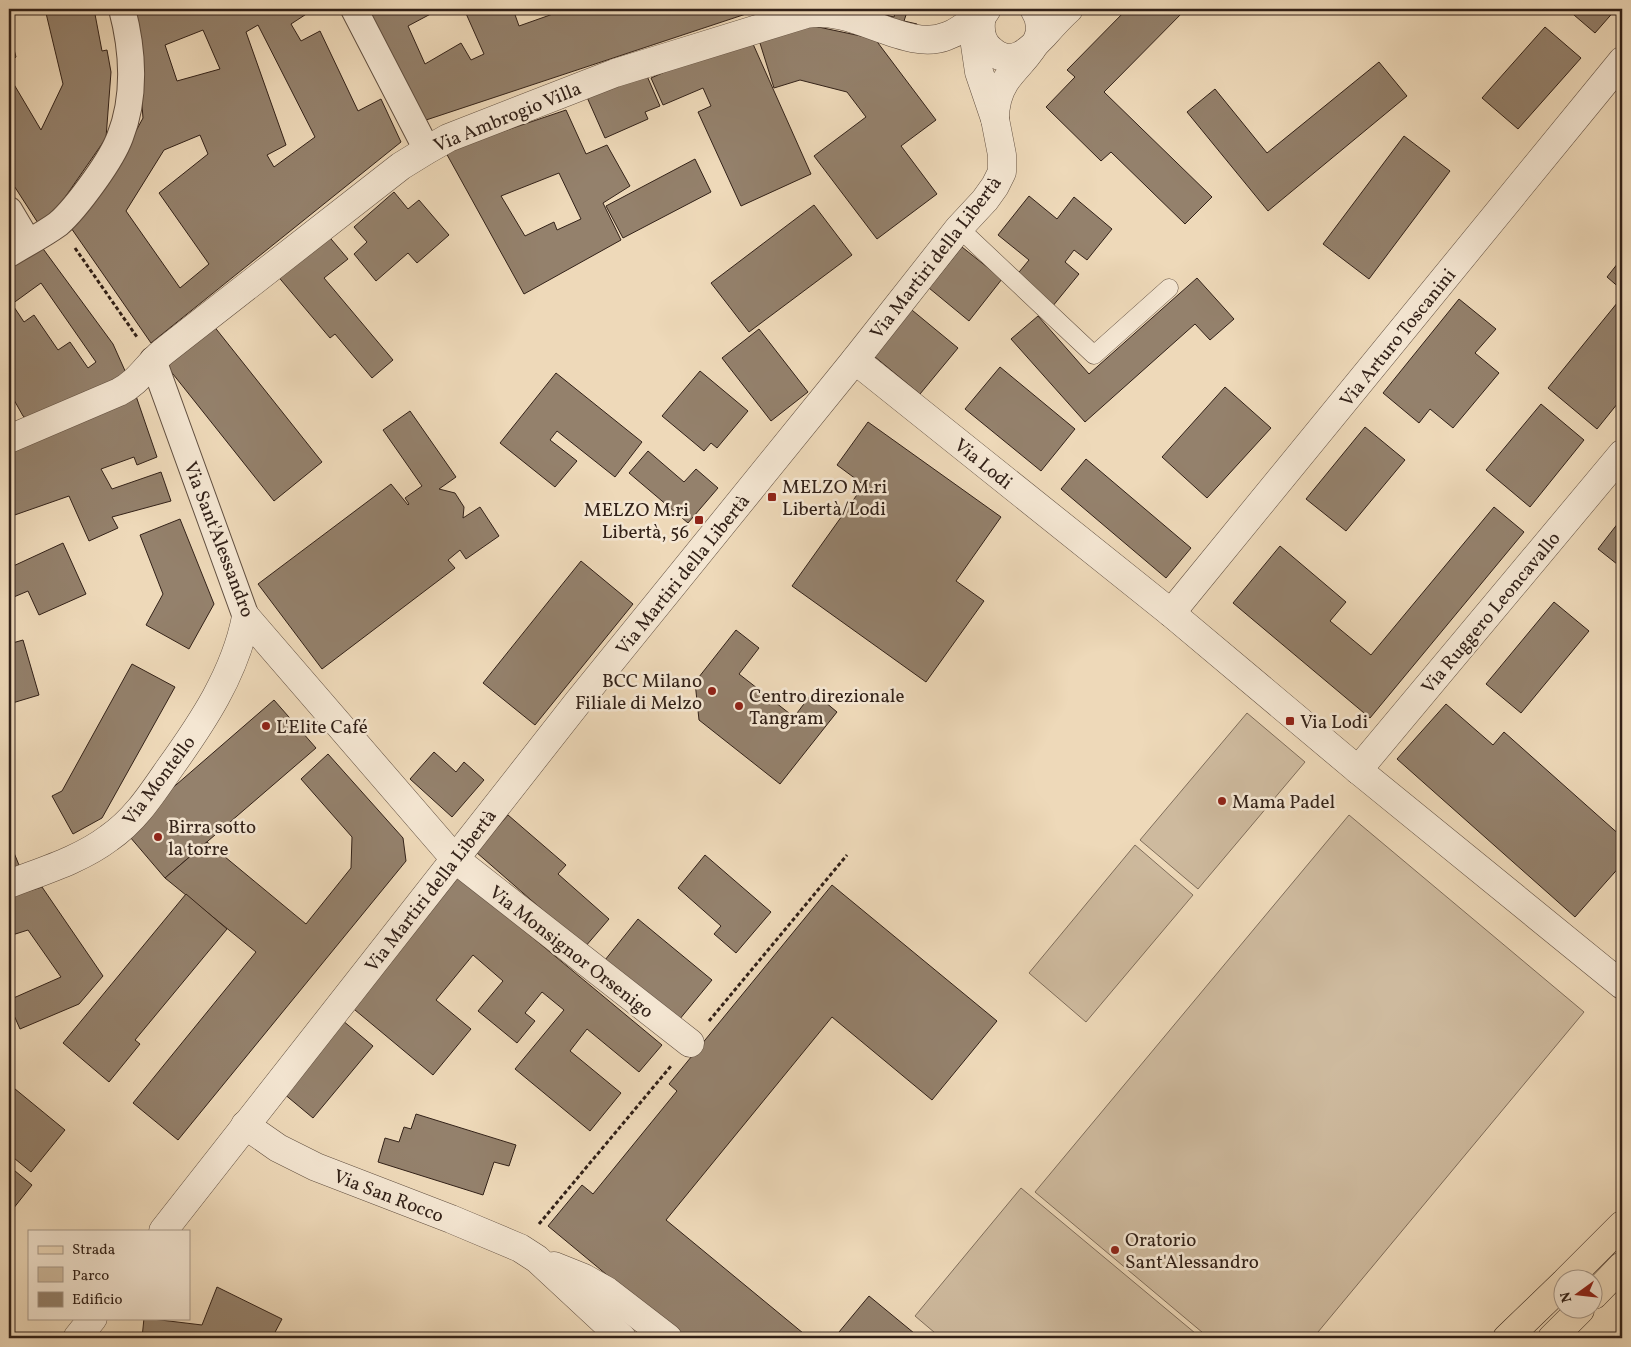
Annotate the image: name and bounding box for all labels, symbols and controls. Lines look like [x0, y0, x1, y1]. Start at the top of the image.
street label: Via Ambrogio Villa [430, 76, 585, 159]
street label: Via Martiri della Libertà [865, 171, 1008, 345]
street label: Via Arturo Toscanini [1335, 263, 1463, 413]
street label: Via Lodi [948, 433, 1018, 496]
street label: Via Sant'Alessandro [176, 458, 260, 621]
place label: MELZO M.ri Libertà/Lodi [782, 475, 888, 523]
street label: Via Martiri della Libertà [610, 489, 757, 661]
marker: MELZO M.ri Libertà/Lodi [766, 491, 778, 503]
place label: MELZO M.ri Libertà, 56 [584, 498, 689, 546]
marker: MELZO M.ri Libertà, 56 [693, 514, 705, 526]
street label: Via Ruggero Leoncavallo [1416, 527, 1567, 700]
place label: BCC Milano Filiale di Melzo [575, 669, 702, 717]
place label: Centro direzionale Tangram [749, 684, 905, 732]
marker: BCC Milano Filiale di Melzo [706, 685, 718, 697]
marker: Centro direzionale Tangram [733, 700, 745, 712]
place label: Via Lodi [1300, 710, 1369, 736]
place label: L'Elite Café [276, 715, 368, 741]
marker: Via Lodi [1284, 715, 1296, 727]
marker: L'Elite Café [260, 720, 272, 732]
street label: Via Montello [117, 731, 202, 832]
place label: Mama Padel [1232, 790, 1335, 816]
marker: Mama Padel [1216, 795, 1228, 807]
street label: Via Martiri della Libertà [360, 804, 503, 978]
place label: Birra sotto la torre [168, 815, 256, 863]
marker: Birra sotto la torre [152, 831, 164, 843]
street label: Via Monsignor Orsenigo [483, 880, 659, 1025]
street label: Via San Rocco [329, 1164, 447, 1230]
place label: Oratorio Sant'Alessandro [1125, 1228, 1259, 1276]
legend [28, 1230, 190, 1320]
text: Strada [72, 1240, 115, 1261]
marker: Oratorio Sant'Alessandro [1109, 1244, 1121, 1256]
text: Parco [72, 1266, 109, 1287]
north arrow [1554, 1270, 1604, 1320]
text: Edificio [72, 1290, 123, 1311]
text: N [1556, 1290, 1577, 1304]

